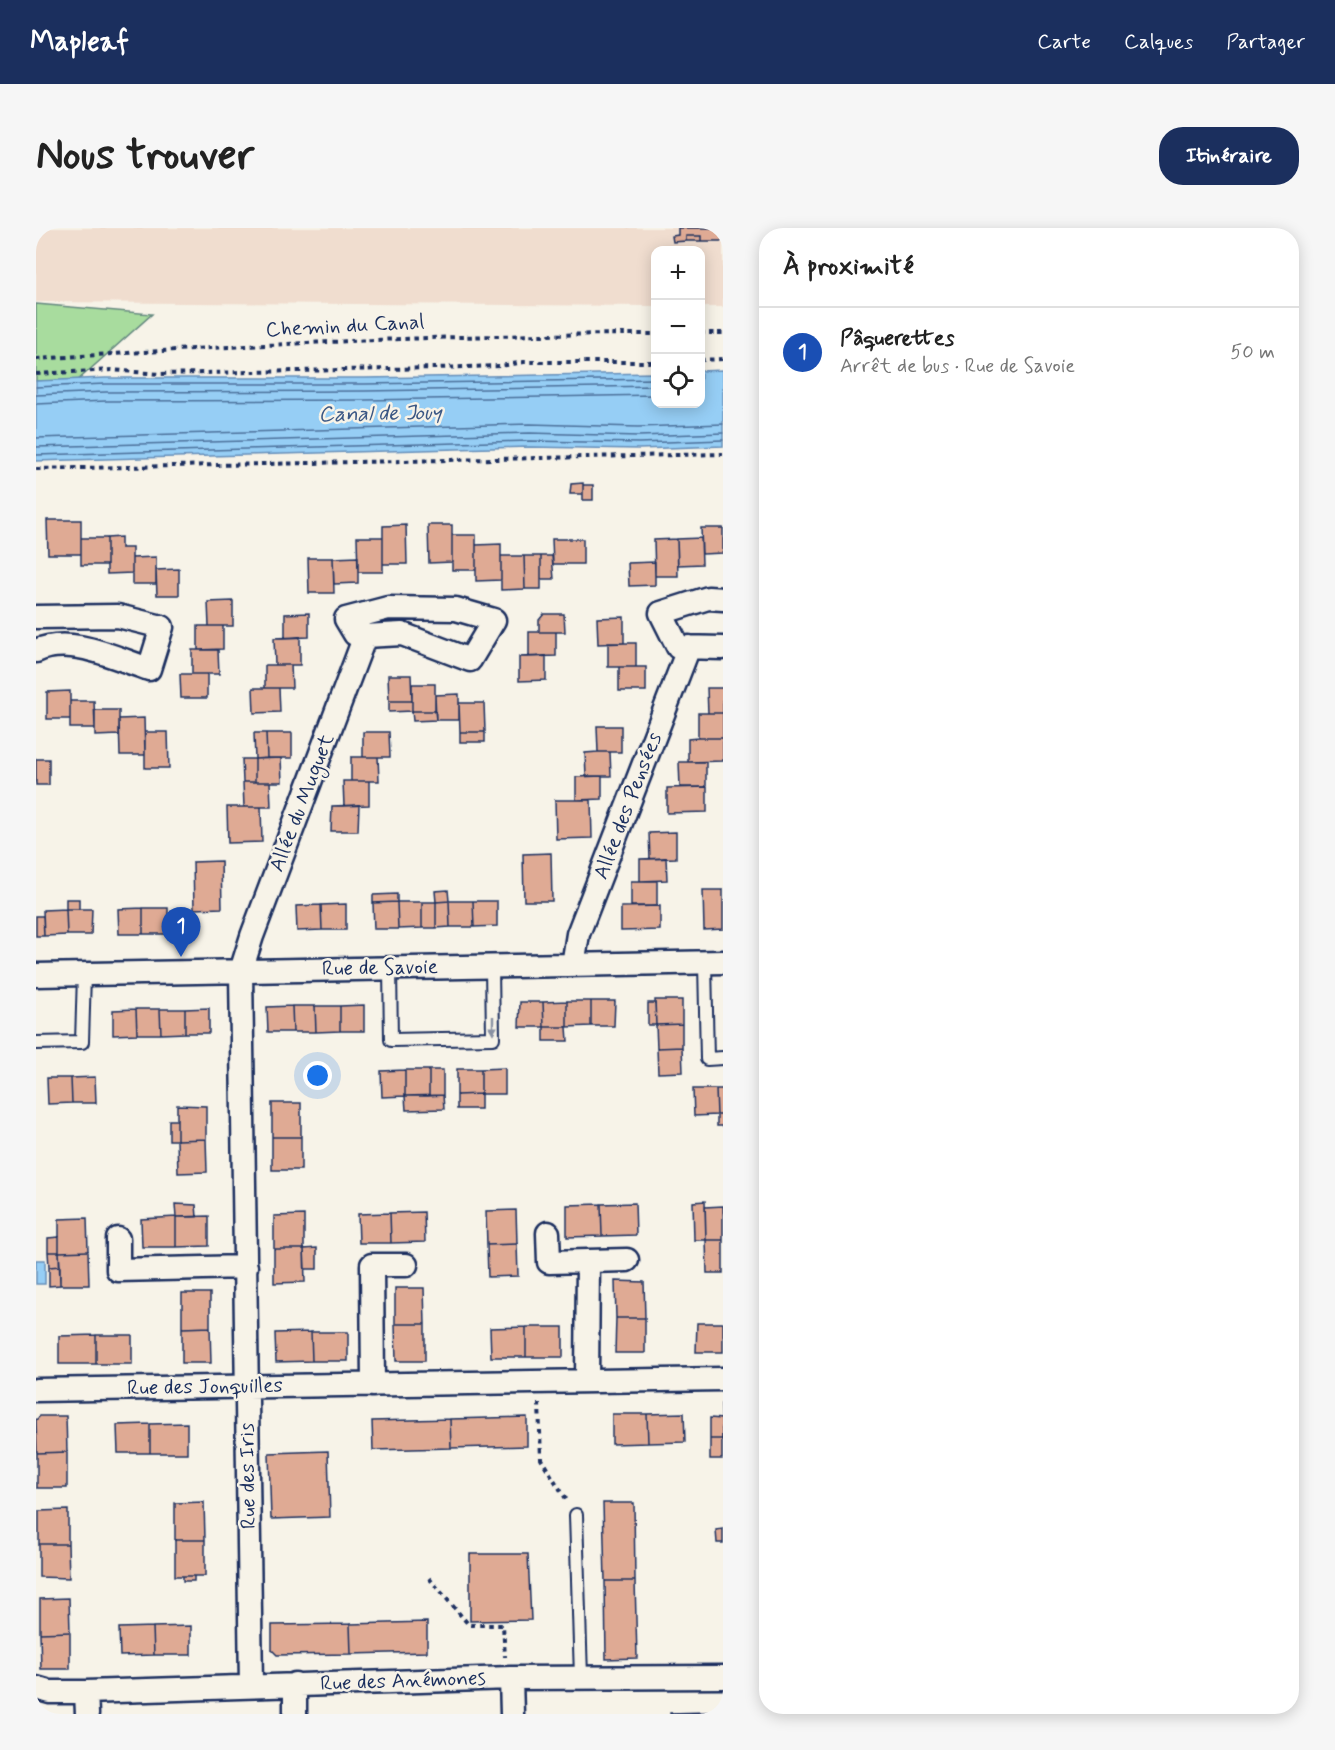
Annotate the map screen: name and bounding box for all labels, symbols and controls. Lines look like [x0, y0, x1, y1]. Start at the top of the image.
text: Mapleaf [30, 24, 129, 61]
text: Carte [1037, 28, 1091, 56]
text: Calques [1124, 28, 1193, 56]
text: Partager [1226, 28, 1305, 56]
button: Itinéraire [1159, 127, 1299, 185]
text: Nous trouver [36, 129, 254, 184]
map controls [651, 246, 705, 408]
button: + [651, 246, 705, 300]
text: À proximité [783, 250, 914, 284]
button: − [651, 300, 705, 354]
street label: Chemin du Canal [265, 308, 425, 344]
text: Pâquerettes [840, 325, 954, 353]
text: 1 [798, 339, 807, 366]
text: 50 m [1230, 339, 1275, 366]
text: Arrêt de bus · Rue de Savoie [840, 353, 1075, 380]
button: locate [651, 354, 705, 408]
water label: Canal de Jouy [318, 399, 444, 429]
street label: Allée des Pensées [587, 729, 669, 883]
street label: Allée du Muguet [263, 730, 342, 876]
pin: 1 [162, 908, 200, 957]
street label: Rue de Savoie [322, 953, 438, 983]
one-way arrow [488, 1015, 498, 1034]
your location [303, 1061, 332, 1090]
street label: Rue des Jonquilles [127, 1372, 283, 1402]
street label: Rue des Iris [233, 1423, 263, 1529]
street label: Rue des Anémones [320, 1664, 486, 1698]

